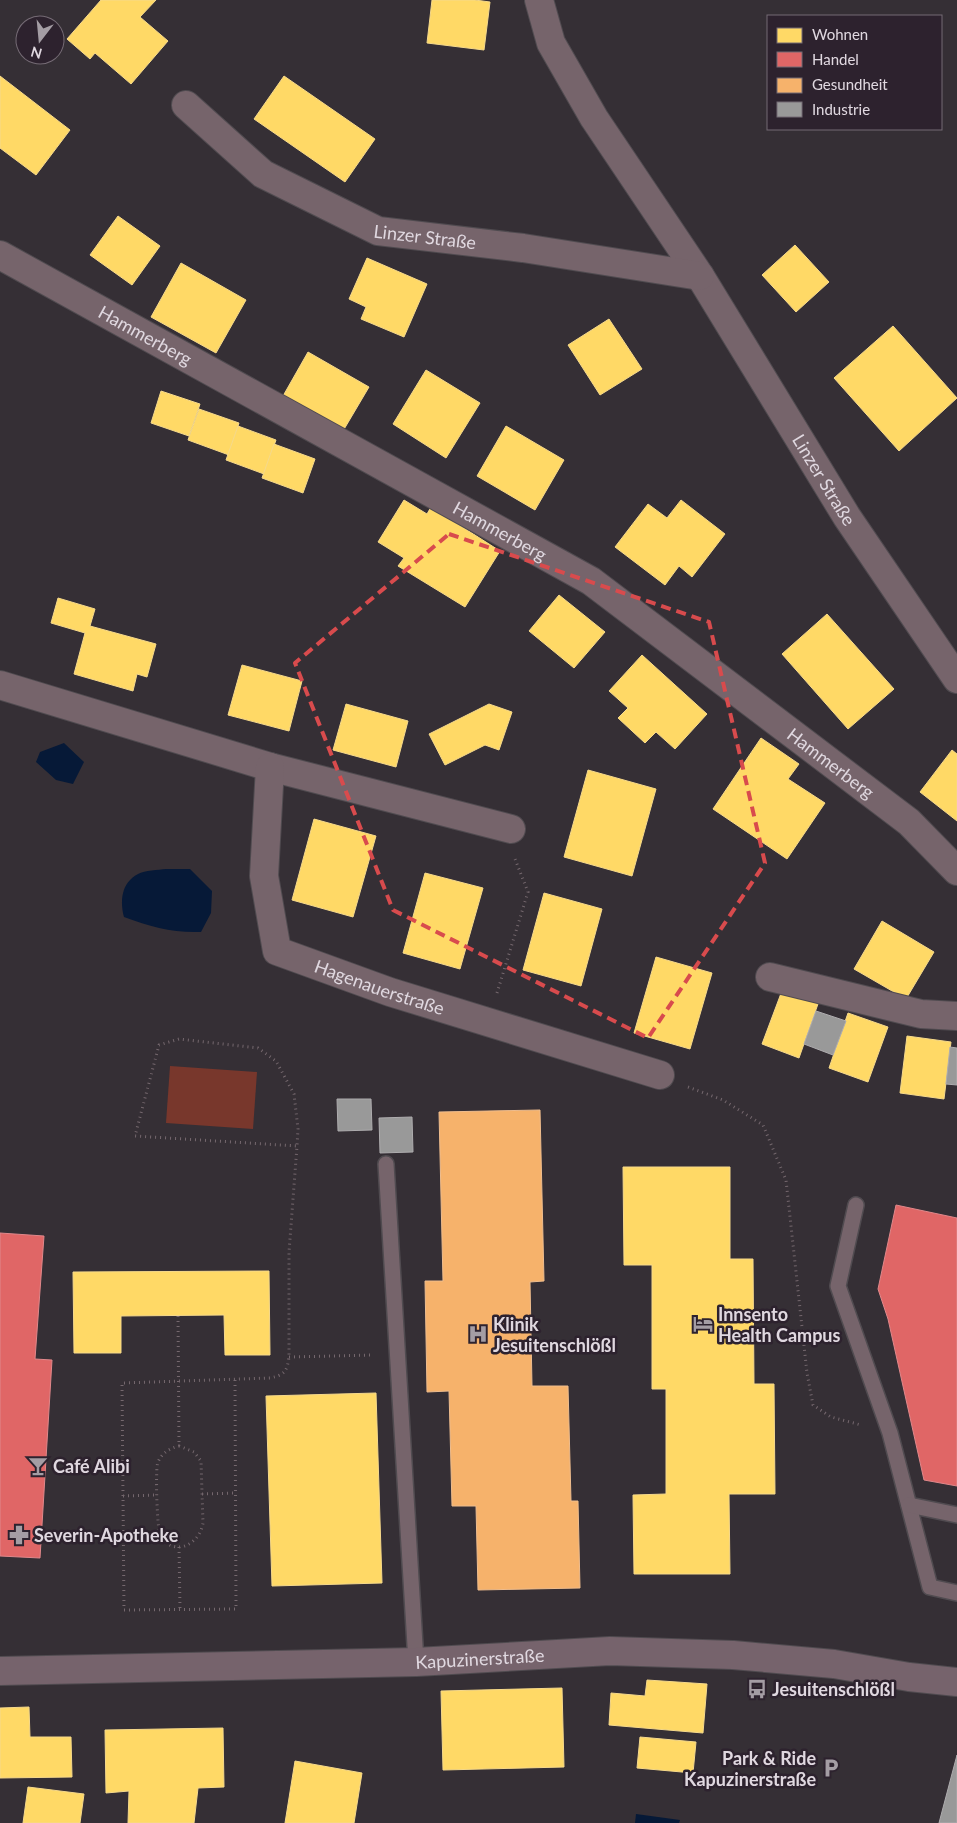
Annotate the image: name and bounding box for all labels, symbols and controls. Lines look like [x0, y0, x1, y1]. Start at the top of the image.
north arrow [15, 15, 65, 65]
legend [767, 15, 942, 130]
text: Wohnen [812, 25, 868, 43]
text: N [29, 43, 44, 63]
text: Handel [812, 50, 859, 68]
text: Gesundheit [812, 75, 888, 93]
text: Industrie [812, 100, 870, 118]
street label: Linzer Straße [372, 220, 477, 253]
street label: Hammerberg [95, 301, 196, 370]
street label: Linzer Straße [788, 430, 861, 530]
street label: Hammerberg [449, 496, 551, 565]
street label: Hammerberg [783, 723, 879, 803]
street label: Hagenauerstraße [312, 955, 447, 1019]
place label: Innsento Health Campus [718, 1303, 841, 1346]
place label: Klinik Jesuitenschlößl [493, 1313, 616, 1356]
hotel icon: Innsento Health Campus [692, 1313, 714, 1335]
hospital icon: Klinik Jesuitenschlößl [467, 1323, 489, 1345]
bar icon: Café Alibi [27, 1455, 49, 1477]
place label: Café Alibi [53, 1455, 130, 1477]
pharmacy icon: Severin-Apotheke [8, 1524, 30, 1546]
place label: Severin-Apotheke [34, 1524, 179, 1546]
street label: Kapuzinerstraße [415, 1644, 545, 1673]
bus stop icon: Jesuitenschlößl [746, 1678, 768, 1700]
place label: Jesuitenschlößl [772, 1678, 895, 1700]
place label: Park & Ride Kapuzinerstraße [684, 1747, 816, 1790]
parking icon: Park & Ride Kapuzinerstraße [820, 1757, 842, 1779]

